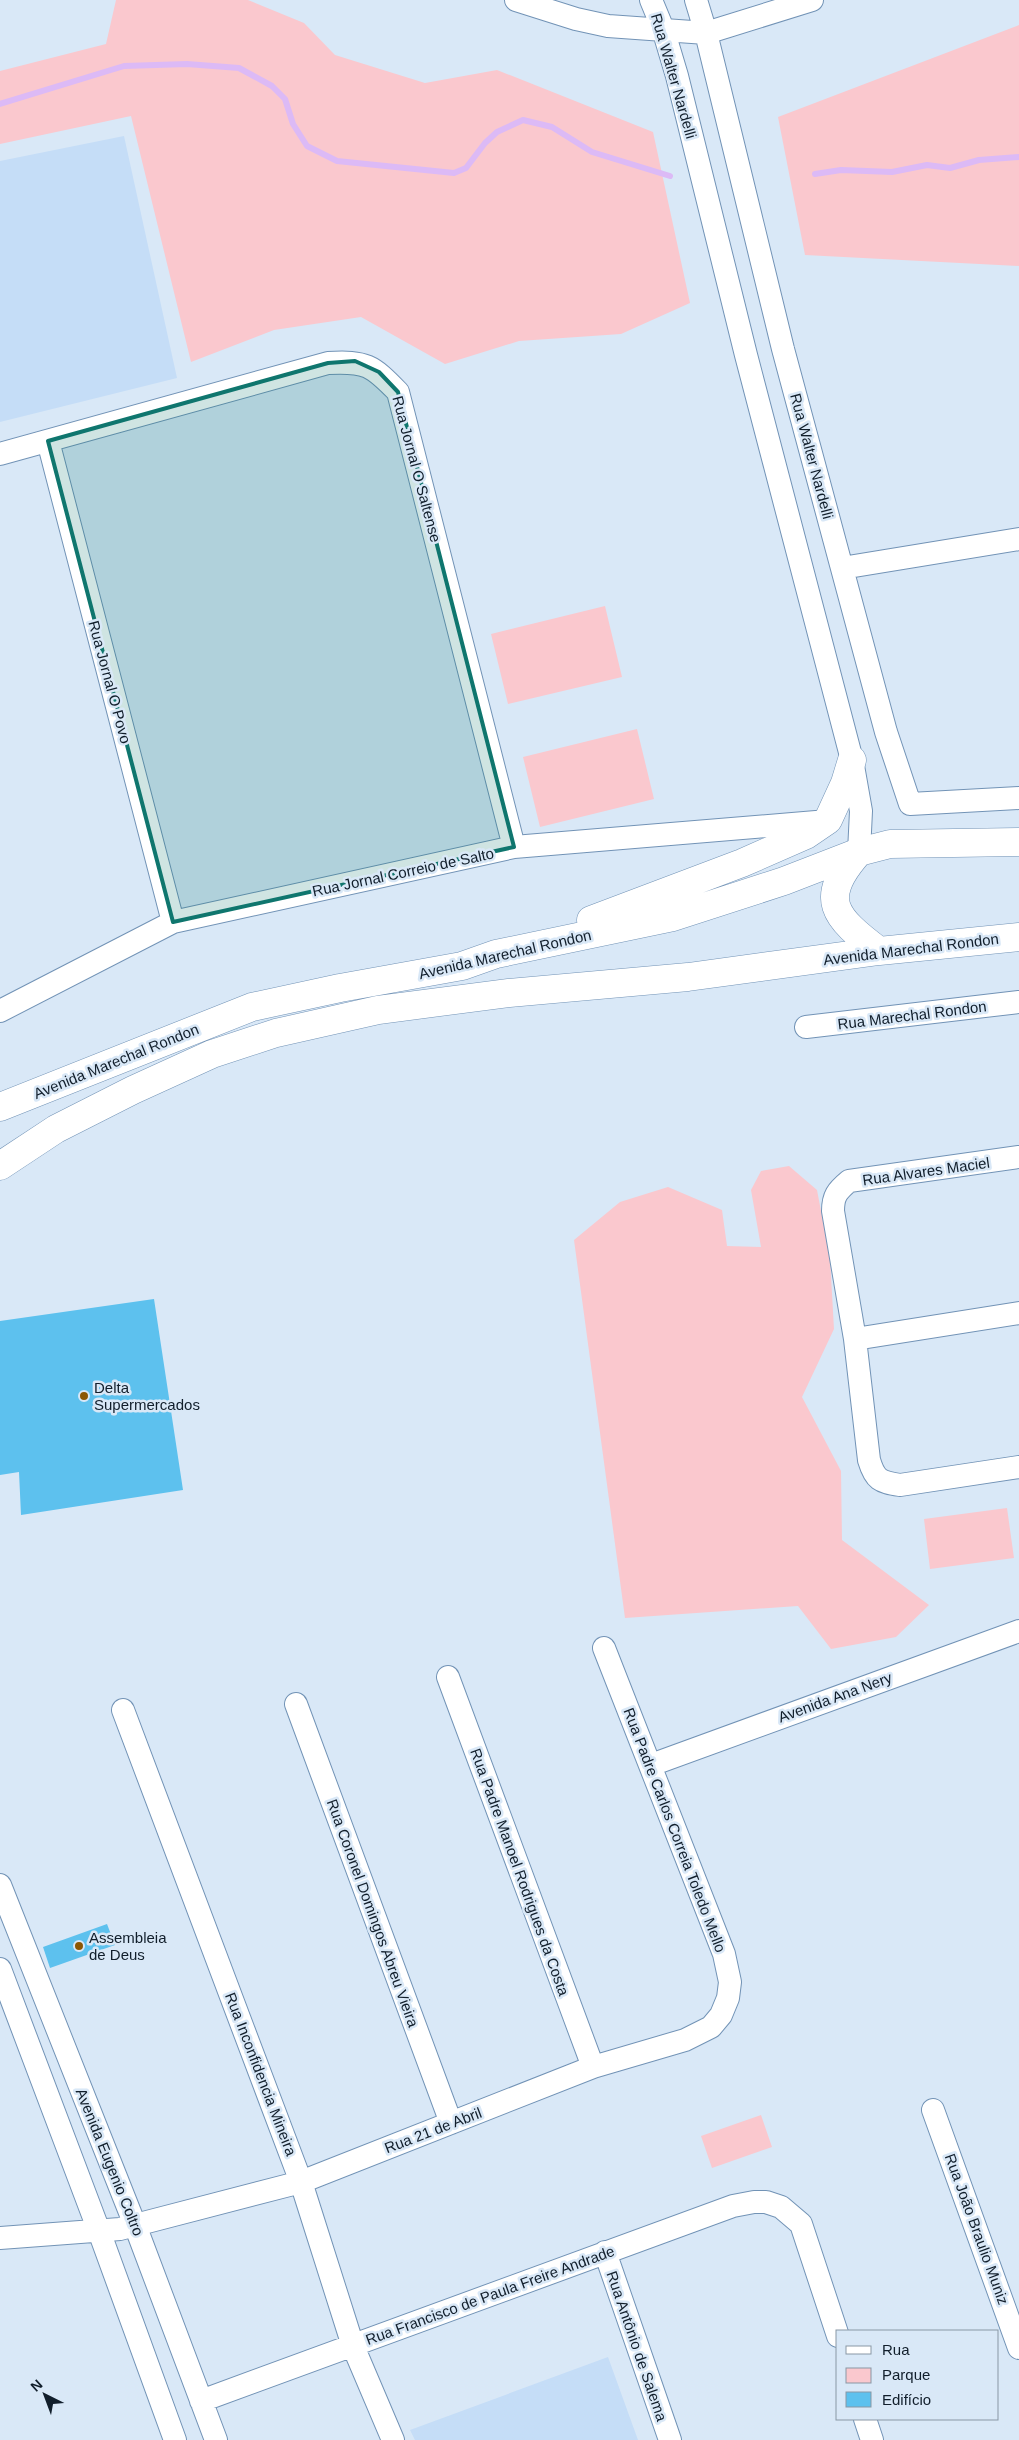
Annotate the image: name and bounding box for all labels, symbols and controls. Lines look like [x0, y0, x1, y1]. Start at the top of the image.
street label: Rua Walter Nardelli [648, 11, 700, 141]
street label: Rua Walter Nardelli [787, 391, 837, 521]
street label: Rua Jornal O Saltense [389, 394, 445, 544]
street label: Rua Jornal O Povo [85, 619, 135, 745]
street label: Rua Jornal Correio de Salto [311, 844, 495, 900]
street label: Avenida Marechal Rondon [417, 926, 593, 982]
street label: Avenida Marechal Rondon [822, 930, 1000, 968]
street label: Rua Marechal Rondon [836, 997, 988, 1033]
street label: Avenida Marechal Rondon [31, 1020, 201, 1102]
street label: Rua Alvares Maciel [861, 1154, 991, 1188]
place label: Delta Supermercados [94, 1379, 200, 1413]
marker: Delta Supermercados [78, 1390, 90, 1402]
street label: Avenida Ana Nery [776, 1668, 895, 1725]
street label: Rua Padre Carlos Correia Toledo Mello [620, 1705, 730, 1955]
street label: Rua Padre Manoel Rodrigues da Costa [467, 1746, 573, 1999]
street label: Rua Coronel Domingos Abreu Vieira [324, 1797, 423, 2030]
place label: Assembleia de Deus [89, 1929, 167, 1963]
marker: Assembleia de Deus [73, 1940, 85, 1952]
street label: Rua Inconfidencia Mineira [222, 1990, 300, 2159]
street label: Avenida Eugenio Coltro [73, 2086, 147, 2238]
street label: Rua 21 de Abril [382, 2104, 484, 2156]
street label: Rua João Braulio Muniz [942, 2151, 1012, 2307]
street label: Rua Francisco de Paula Freire Andrade [363, 2242, 617, 2348]
street label: Rua Antônio de Salema [603, 2269, 671, 2424]
legend [836, 2330, 999, 2420]
text: Rua [882, 2341, 910, 2358]
text: Parque [882, 2366, 930, 2383]
north arrow [20, 2370, 70, 2420]
text: N [27, 2376, 45, 2395]
text: Edifício [882, 2391, 931, 2408]

